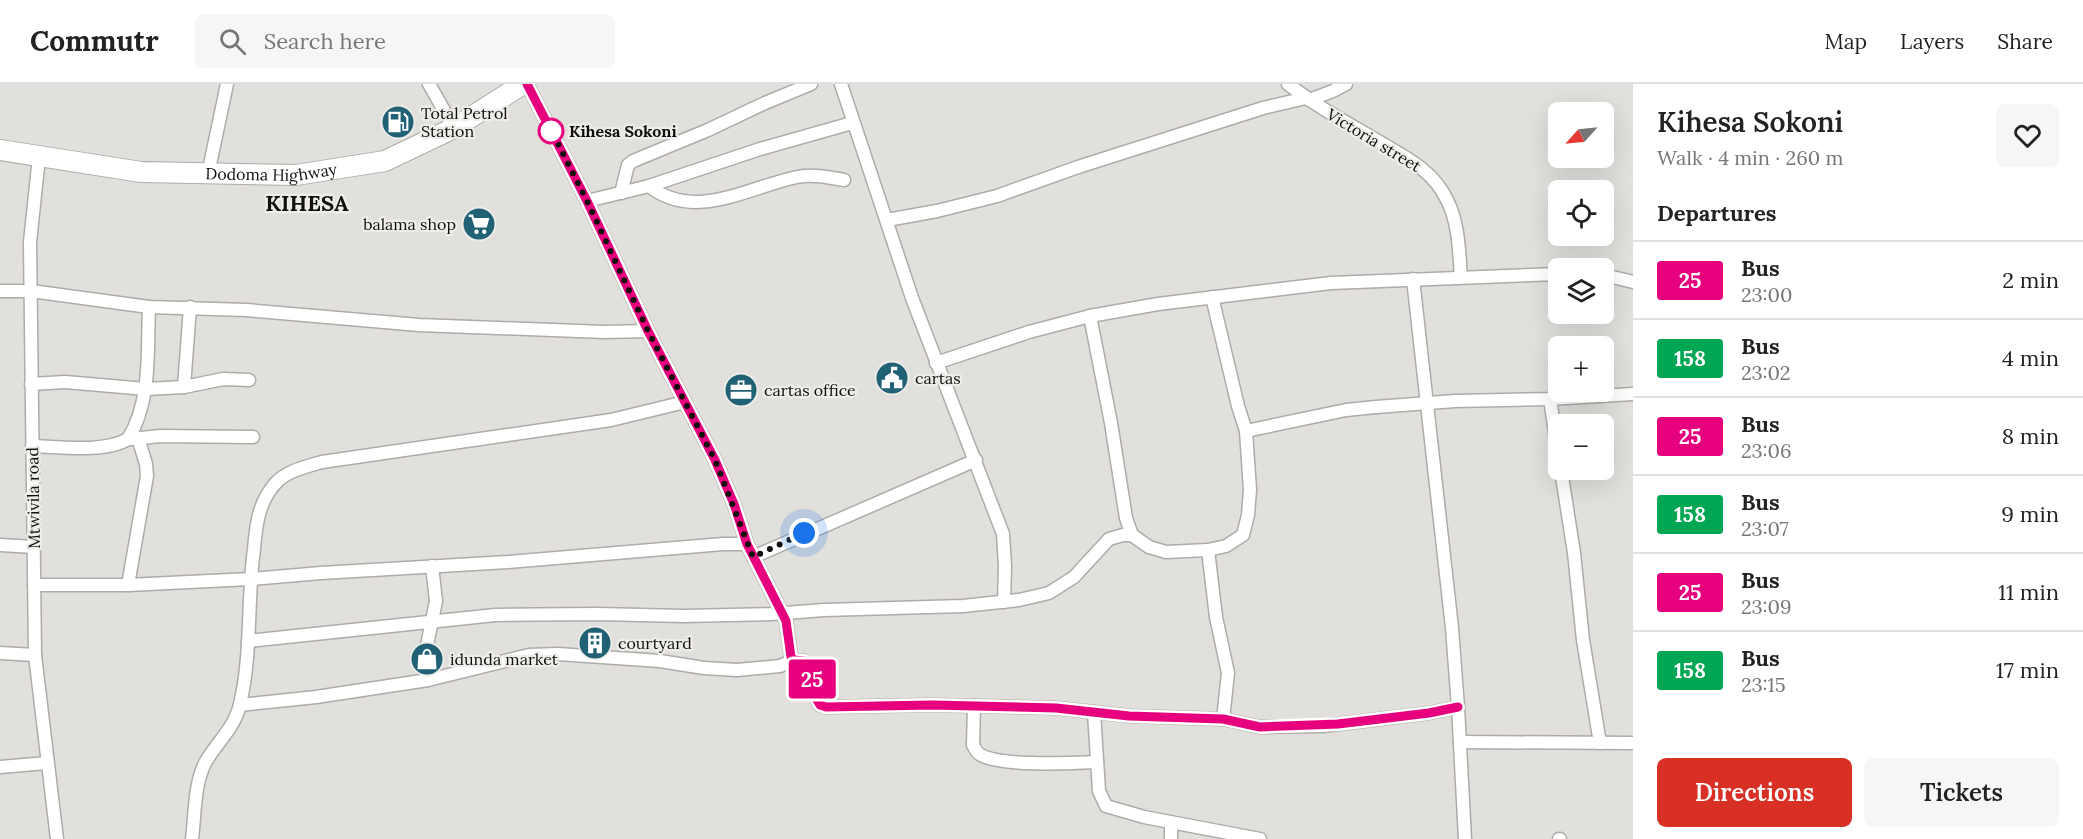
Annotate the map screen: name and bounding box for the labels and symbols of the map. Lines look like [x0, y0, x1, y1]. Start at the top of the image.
north arrow [1548, 102, 1614, 168]
place label: Total Petrol Station [421, 103, 508, 141]
fuel station icon: Total Petrol Station [380, 104, 416, 140]
street label: Victoria street [1322, 104, 1425, 176]
marker: Kihesa Sokoni [538, 118, 564, 144]
place label: Kihesa Sokoni [569, 121, 677, 141]
street label: Dodoma Highway [205, 159, 339, 185]
district label: KIHESA [265, 189, 349, 217]
supermarket icon: balama shop [461, 206, 497, 242]
place label: balama shop [363, 214, 456, 234]
public building icon: cartas [874, 360, 910, 396]
place label: cartas [915, 368, 961, 388]
office icon: cartas office [723, 372, 759, 408]
place label: cartas office [764, 380, 856, 400]
street label: Mtwivila road [22, 447, 44, 549]
your location [789, 518, 819, 548]
building icon: courtyard [577, 625, 613, 661]
place label: courtyard [618, 633, 692, 653]
shop icon: idunda market [409, 641, 445, 677]
place label: idunda market [450, 649, 559, 669]
line badge: 25 [785, 660, 839, 698]

